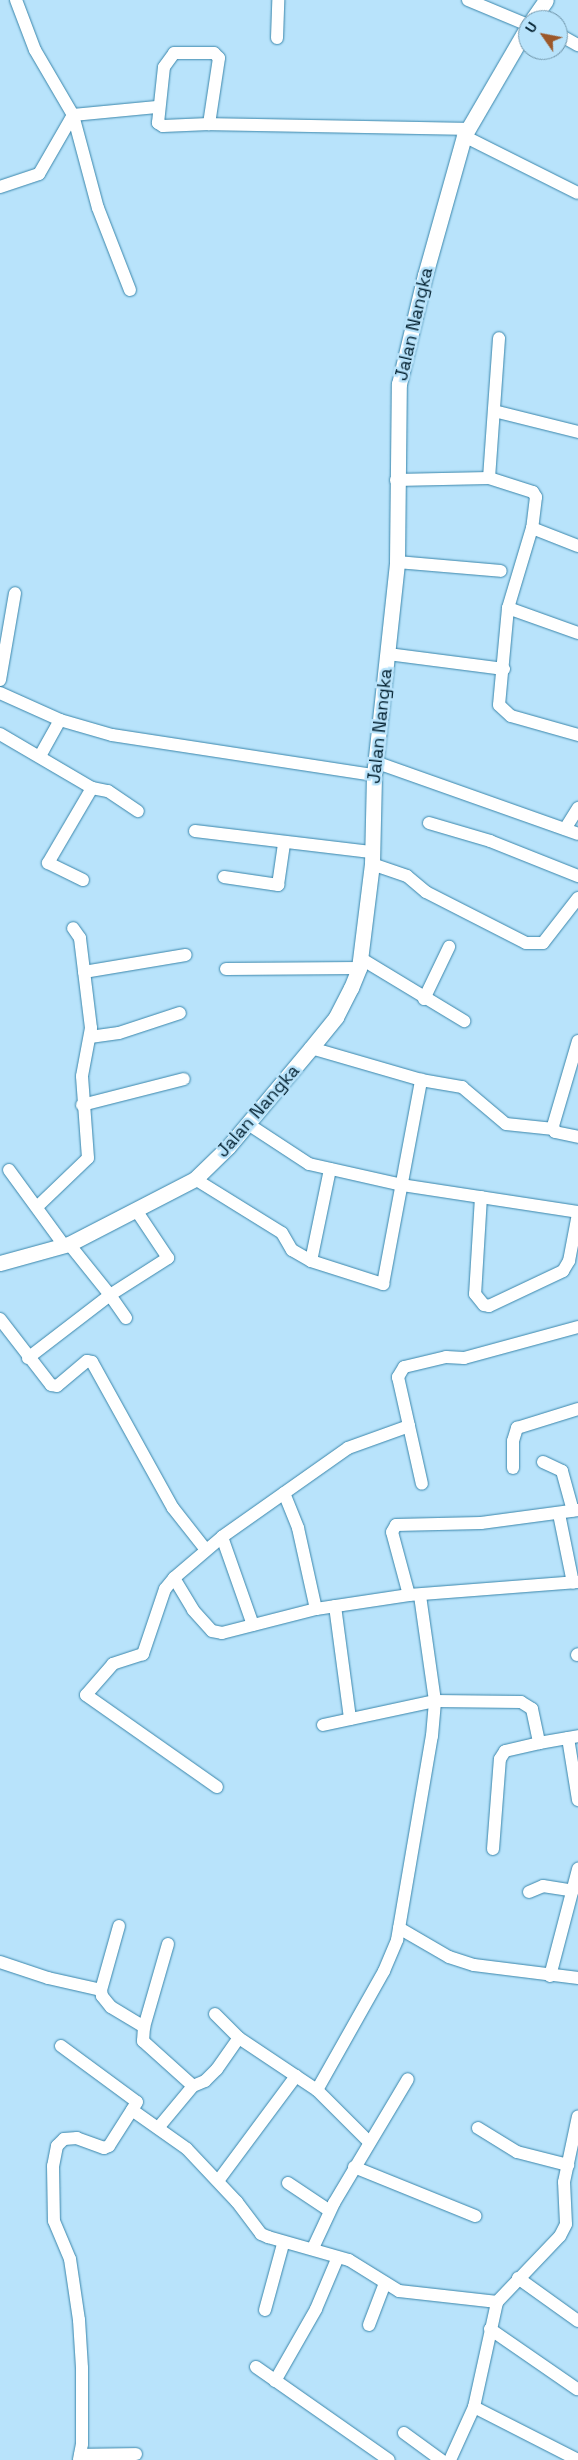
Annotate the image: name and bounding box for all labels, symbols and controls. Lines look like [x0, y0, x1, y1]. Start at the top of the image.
north arrow [518, 10, 568, 60]
text: U [521, 19, 541, 36]
street label: Jalan Nangka [390, 265, 438, 383]
street label: Jalan Nangka [363, 667, 397, 785]
street label: Jalan Nangka [212, 1060, 304, 1162]

